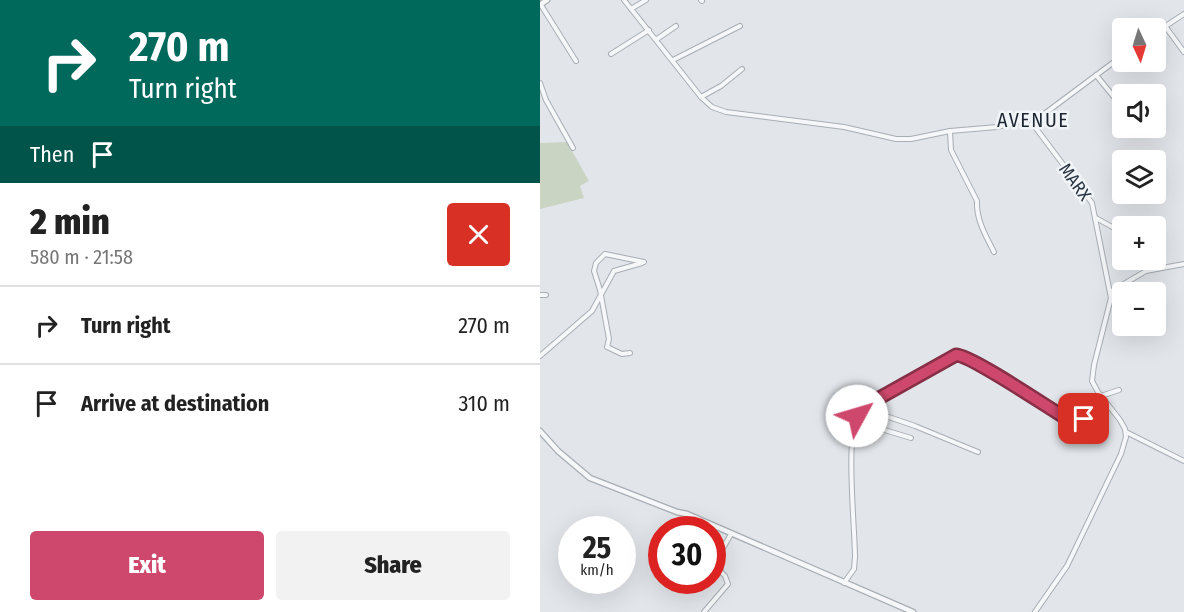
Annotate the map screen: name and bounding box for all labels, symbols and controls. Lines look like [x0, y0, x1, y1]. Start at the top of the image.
north arrow [1112, 18, 1166, 72]
map controls [1112, 18, 1166, 336]
text: 270 m [129, 22, 229, 72]
icon: right [30, 24, 108, 102]
text: Turn right [129, 73, 237, 105]
button: sound [1112, 84, 1166, 138]
district label: AVENUE [997, 108, 1069, 132]
icon: arrive [86, 138, 119, 171]
text: Then [30, 141, 74, 168]
button: layers [1112, 150, 1166, 204]
street label: MARX [1054, 159, 1096, 205]
text: 2 min [30, 200, 110, 244]
button: close [447, 203, 510, 266]
button: + [1112, 216, 1166, 270]
text: 580 m · 21:58 [30, 245, 133, 269]
button: − [1112, 282, 1166, 336]
icon: right [30, 309, 63, 342]
text: Turn right [81, 312, 170, 339]
text: 270 m [458, 312, 510, 339]
position arrow [825, 384, 889, 448]
icon: arrive [30, 387, 63, 420]
text: Arrive at destination [81, 390, 269, 417]
text: 310 m [458, 390, 510, 417]
pin [1058, 393, 1109, 444]
icon: arrive [1067, 402, 1100, 435]
speed limit sign: 30 [648, 516, 726, 594]
text: 25 [583, 530, 611, 566]
button: Exit [30, 531, 264, 600]
button: Share [276, 531, 510, 600]
text: km/h [580, 561, 614, 579]

